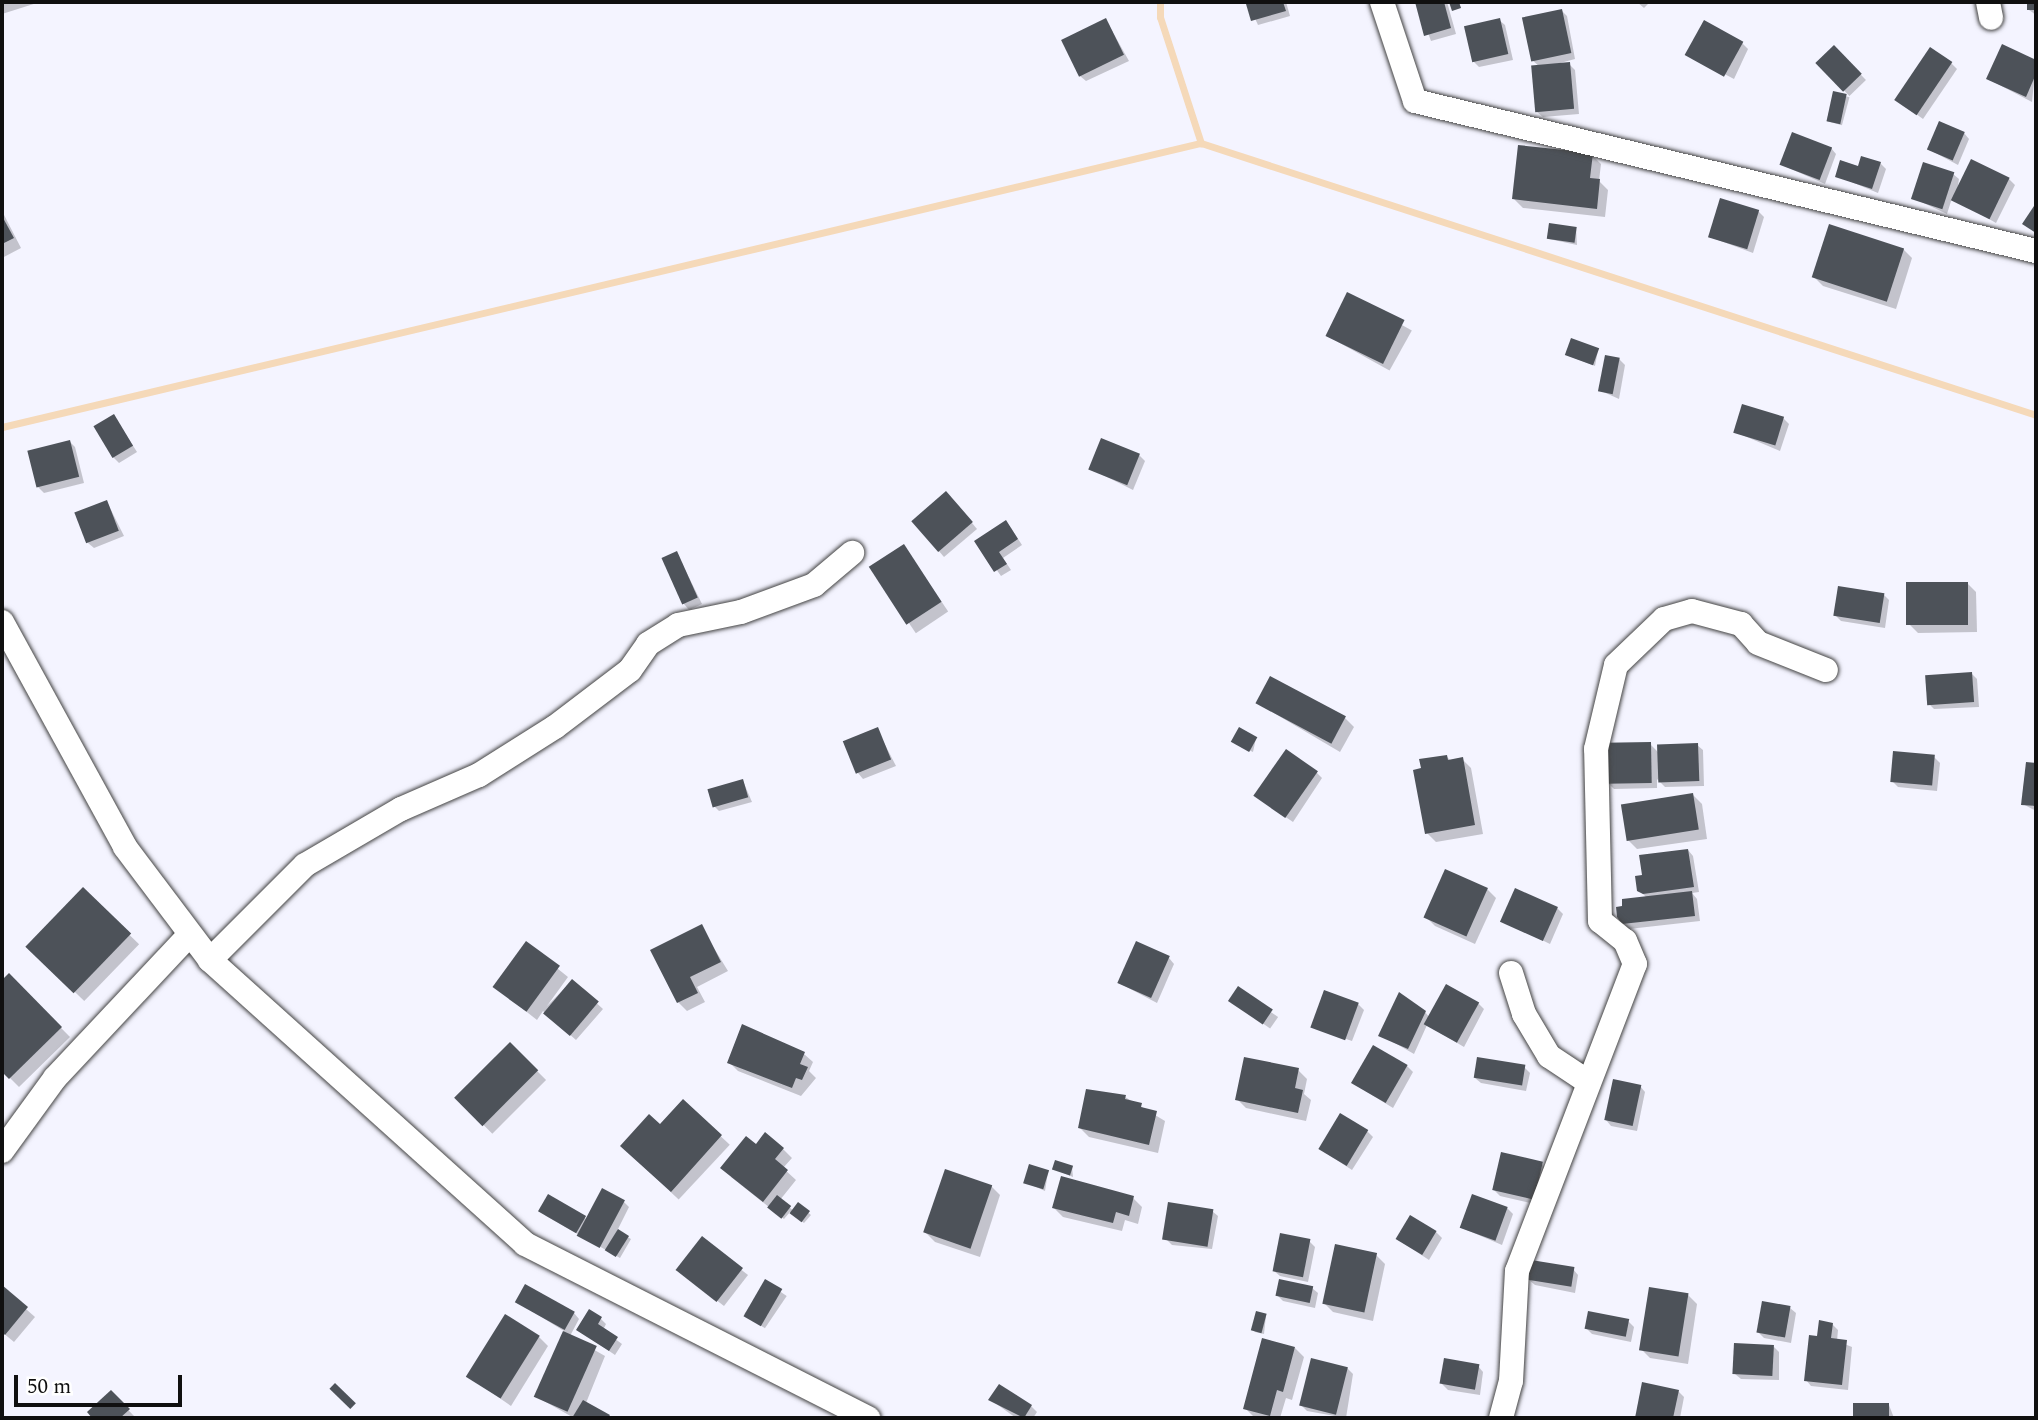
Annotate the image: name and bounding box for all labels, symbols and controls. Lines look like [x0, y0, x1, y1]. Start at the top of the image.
scale bar [18, 1360, 186, 1404]
text: 50 m [27, 1371, 71, 1403]

